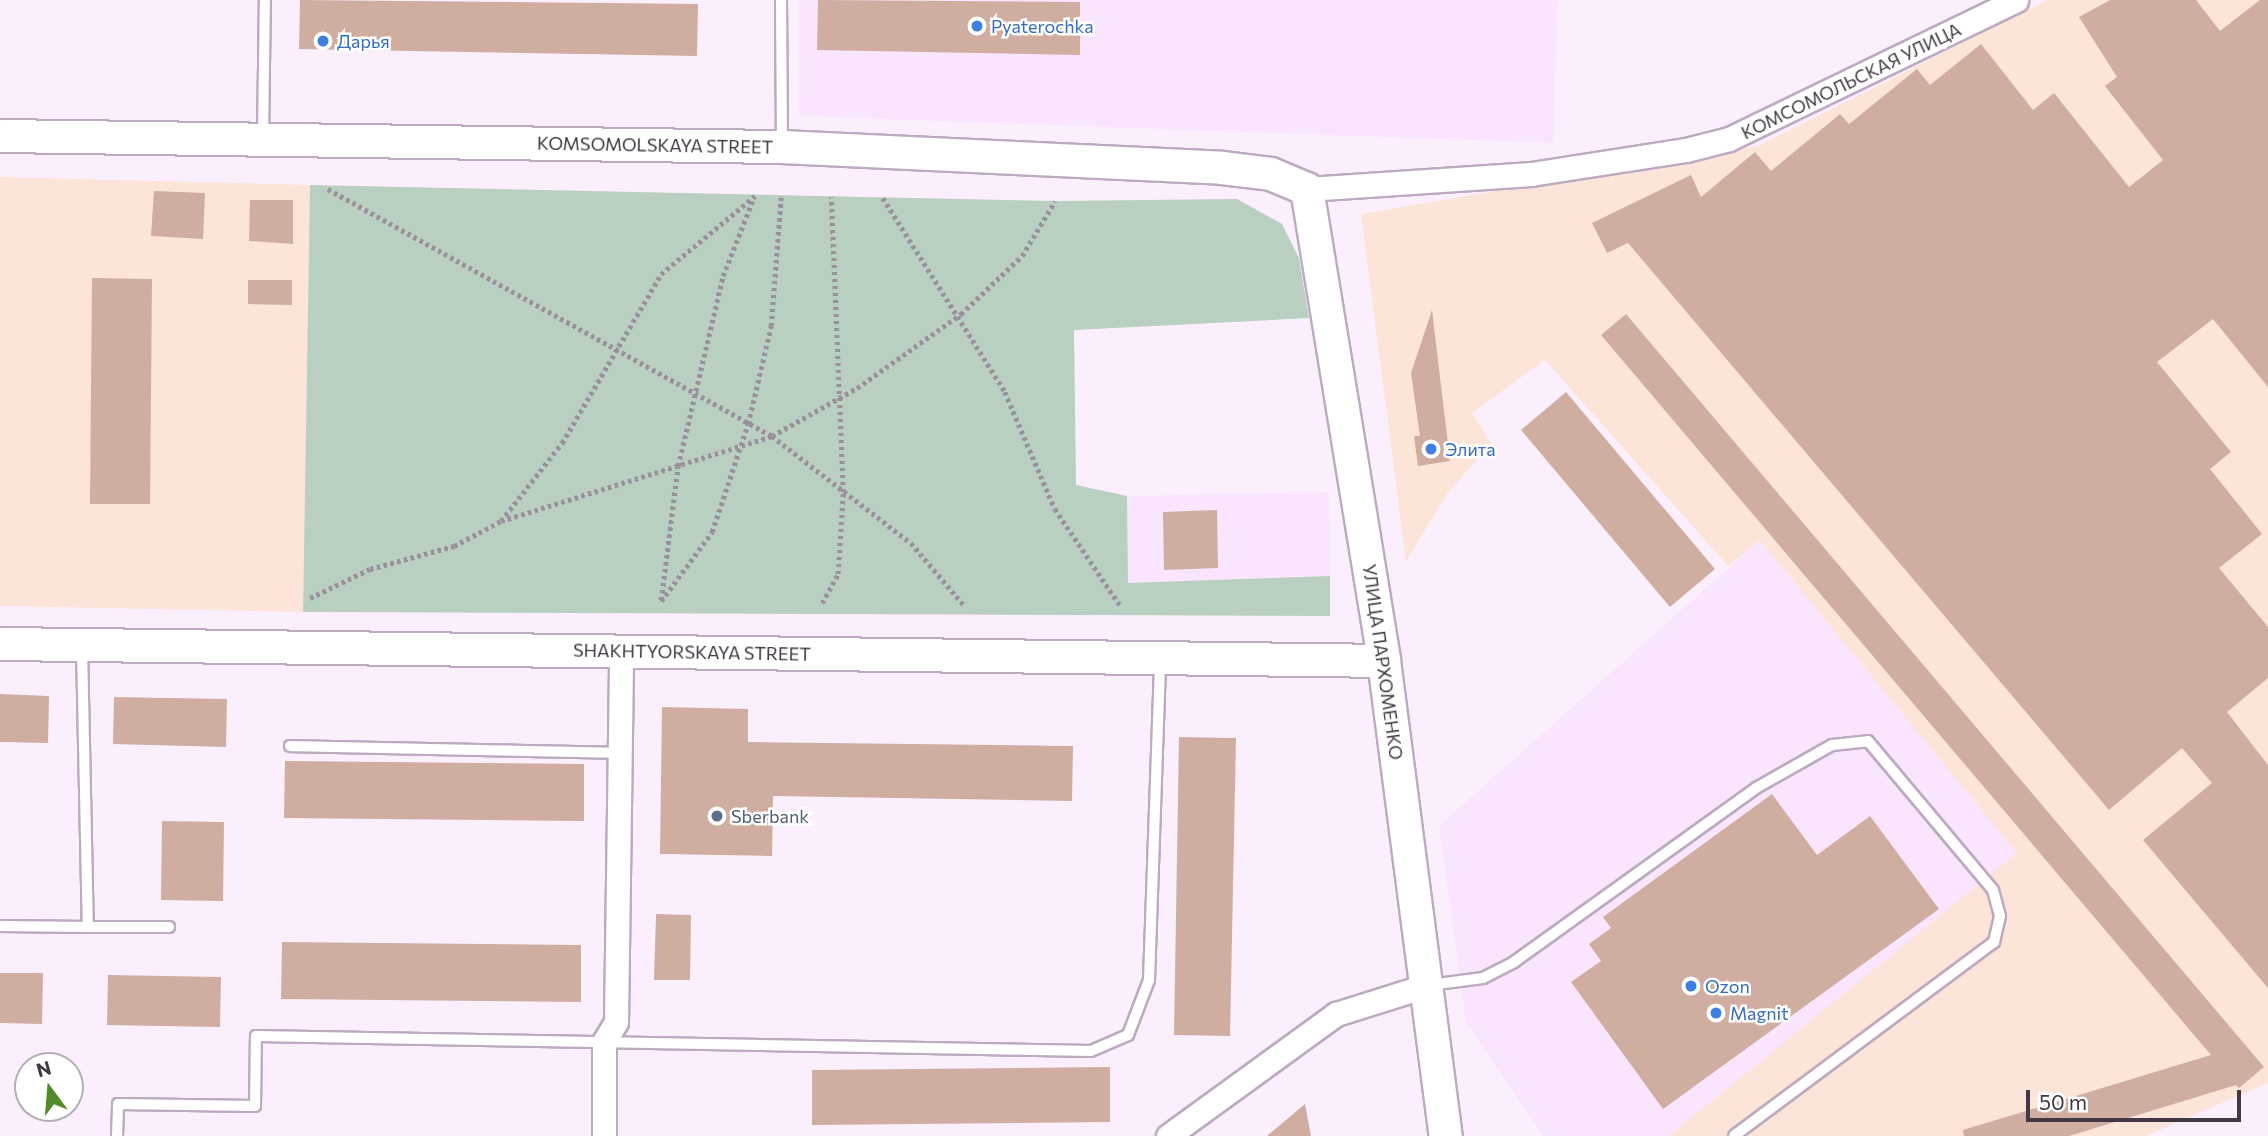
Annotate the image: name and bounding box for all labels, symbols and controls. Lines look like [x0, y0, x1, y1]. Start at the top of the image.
place label: Pyaterochka [991, 15, 1094, 37]
marker: Pyaterochka [969, 18, 985, 34]
street label: КОМСОМОЛЬСКАЯ УЛИЦА [1738, 18, 1964, 144]
place label: Дарья [337, 30, 390, 52]
marker: Дарья [315, 33, 331, 49]
street label: KOMSOMOLSKAYA STREET [537, 132, 773, 158]
place label: Элита [1445, 438, 1496, 460]
marker: Элита [1423, 441, 1439, 457]
street label: УЛИЦА ПАРХОМЕНКО [1359, 563, 1407, 761]
street label: SHAKHTYORSKAYA STREET [573, 639, 811, 665]
place label: Sberbank [731, 805, 809, 827]
marker: Sberbank [709, 808, 725, 824]
place label: Ozon [1705, 975, 1750, 997]
marker: Ozon [1683, 978, 1699, 994]
place label: Magnit [1730, 1002, 1789, 1024]
marker: Magnit [1708, 1005, 1724, 1021]
north arrow [14, 1052, 84, 1122]
text: N [34, 1055, 54, 1081]
scale bar [2030, 1076, 2245, 1120]
text: 50 m [2039, 1089, 2087, 1114]

